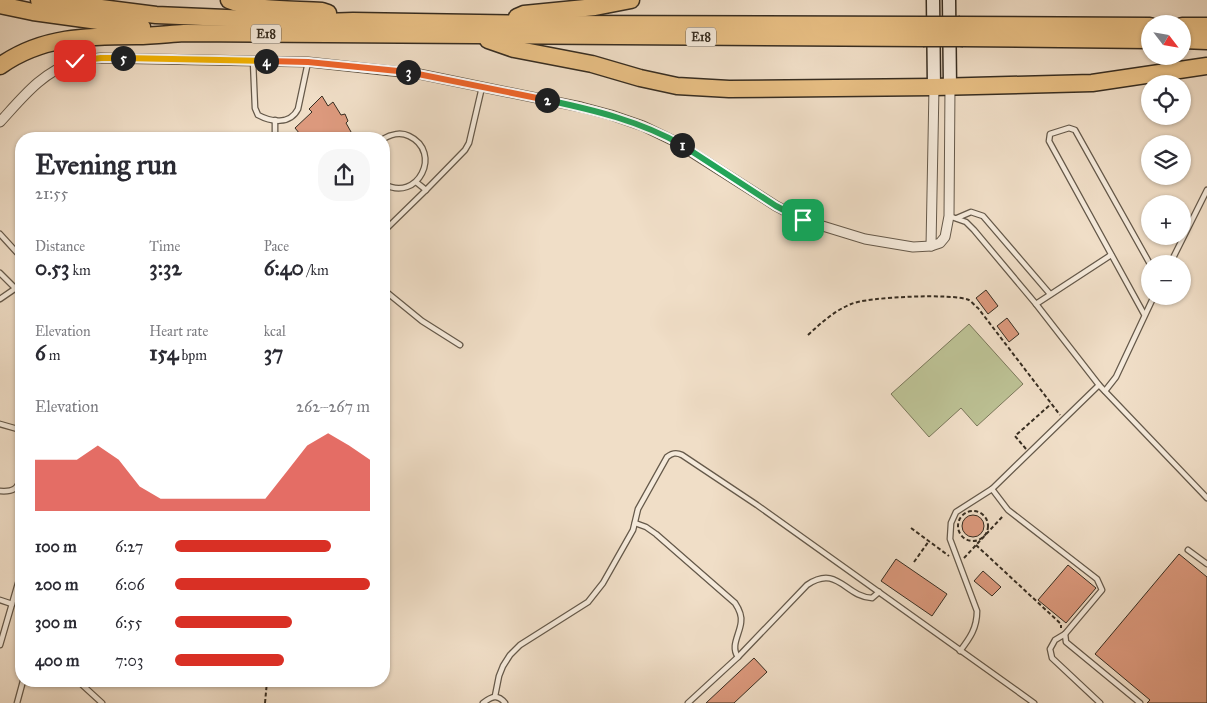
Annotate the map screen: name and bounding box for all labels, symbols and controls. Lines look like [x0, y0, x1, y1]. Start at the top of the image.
north arrow [1141, 15, 1191, 65]
map controls [1141, 15, 1191, 305]
road number: E18 [251, 24, 281, 44]
road number: E18 [686, 28, 716, 46]
pin [54, 40, 96, 82]
pin: 5 [110, 46, 136, 70]
icon: check [61, 47, 89, 75]
pin: 4 [254, 48, 278, 74]
text: 5 [120, 50, 127, 67]
text: 4 [263, 53, 270, 70]
pin: 3 [396, 60, 420, 84]
text: 3 [406, 64, 411, 81]
button: locate [1141, 75, 1191, 125]
pin: 2 [534, 88, 560, 112]
text: 2 [544, 92, 551, 109]
pin: 1 [670, 132, 694, 158]
button: layers [1141, 135, 1191, 185]
text: 1 [680, 137, 685, 154]
text: Evening run [35, 147, 177, 182]
button: share [318, 149, 370, 201]
text: 21:55 [35, 184, 68, 203]
button: + [1141, 195, 1191, 245]
pin [782, 199, 824, 241]
icon: arrive [789, 206, 817, 234]
text: Distance [35, 238, 85, 255]
text: Time [149, 238, 180, 255]
text: Pace [264, 238, 289, 255]
text: 0.53 [35, 255, 69, 281]
text: 3:32 [149, 255, 182, 281]
text: 6:40 [264, 255, 304, 281]
button: − [1141, 255, 1191, 305]
text: km [69, 262, 91, 279]
text: /km [304, 262, 329, 279]
text: Elevation [35, 323, 91, 340]
text: Heart rate [149, 323, 208, 340]
text: kcal [264, 323, 286, 340]
text: 6 [35, 340, 46, 366]
text: 154 [149, 340, 178, 366]
text: 37 [264, 340, 283, 366]
text: m [46, 347, 61, 364]
text: bpm [178, 347, 207, 364]
text: Elevation [35, 397, 99, 416]
text: 262–267 m [296, 397, 370, 416]
text: 100 m [35, 537, 77, 556]
text: 6:27 [115, 537, 143, 556]
text: 200 m [35, 575, 78, 594]
text: 6:06 [115, 575, 145, 594]
text: 300 m [35, 613, 77, 632]
text: 6:55 [115, 613, 142, 632]
text: 400 m [35, 651, 79, 670]
text: 7:03 [115, 651, 143, 670]

